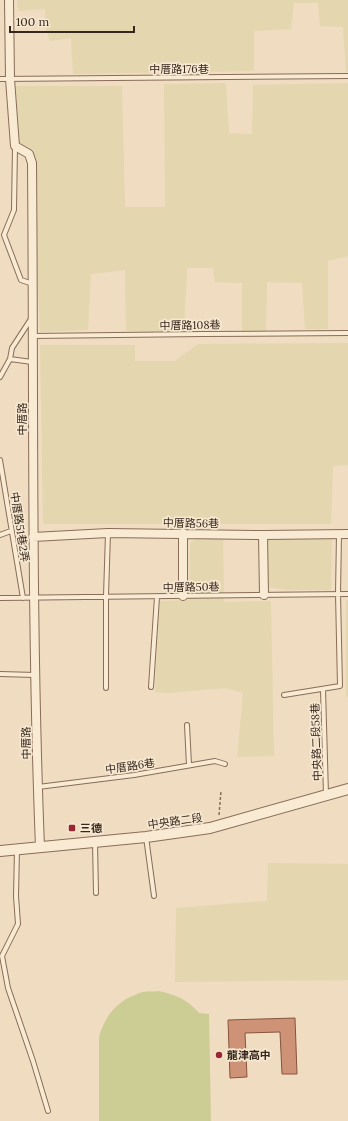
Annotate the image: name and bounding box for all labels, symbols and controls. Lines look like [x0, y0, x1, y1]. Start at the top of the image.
scale bar [10, 8, 134, 34]
text: 100 m [16, 14, 49, 29]
street label: 中厝路176巷 [149, 62, 209, 76]
street label: 中厝路108巷 [159, 317, 221, 333]
street label: 中厝路 [15, 403, 29, 436]
street label: 中厝路51巷2弄 [8, 491, 32, 563]
street label: 中厝路56巷 [163, 516, 219, 530]
street label: 中厝路50巷 [162, 580, 220, 594]
street label: 中央路二段58巷 [308, 703, 324, 781]
street label: 中厝路 [19, 726, 33, 760]
street label: 中厝路6巷 [104, 756, 156, 776]
street label: 中央路二段 [147, 810, 203, 832]
place label: 三德 [80, 821, 102, 835]
marker: 三德 [67, 823, 77, 833]
place label: 龍津高中 [227, 1048, 271, 1062]
marker: 龍津高中 [214, 1050, 224, 1060]

